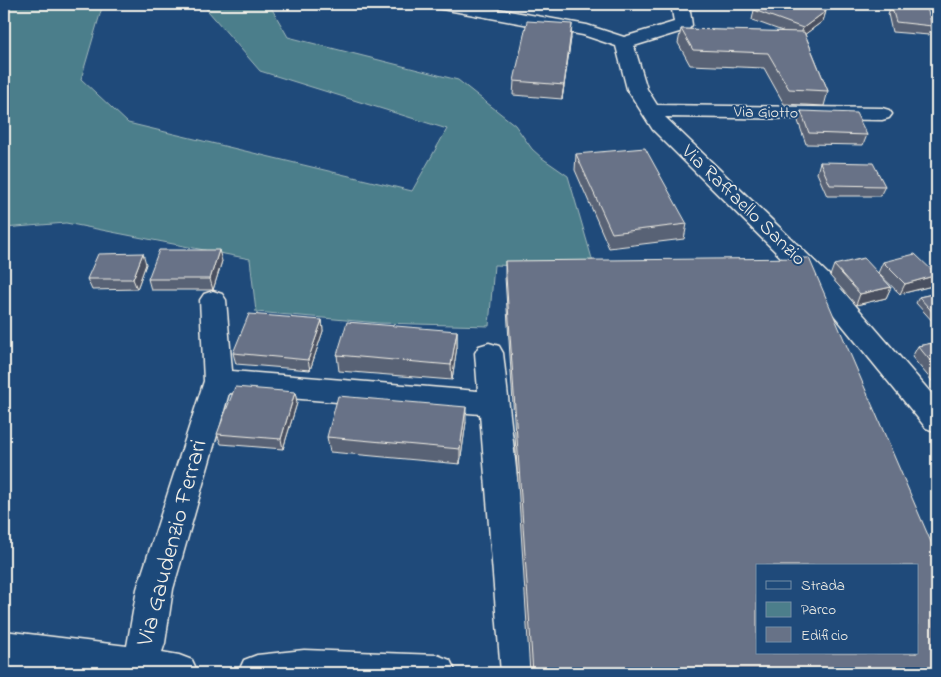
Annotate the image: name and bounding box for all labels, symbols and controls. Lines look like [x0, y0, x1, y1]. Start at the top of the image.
street label: Via Giotto [733, 100, 798, 126]
street label: Via Raffaello Sanzio [673, 138, 812, 273]
street label: Via Gaudenzio Ferrari [128, 436, 217, 651]
legend [756, 564, 918, 654]
text: Strada [801, 575, 845, 597]
text: Parco [801, 599, 836, 621]
text: Edificio [801, 625, 848, 647]

